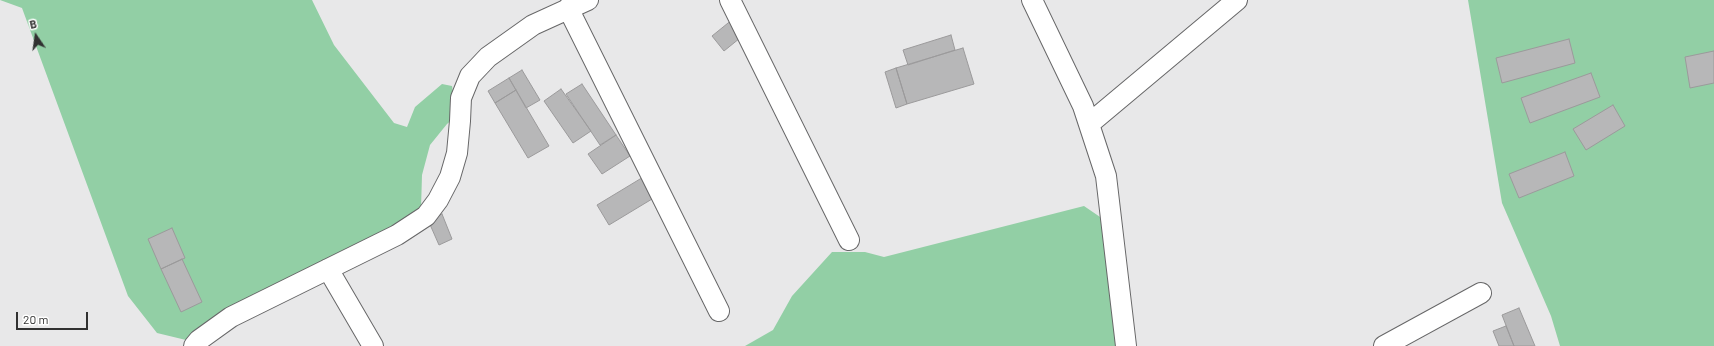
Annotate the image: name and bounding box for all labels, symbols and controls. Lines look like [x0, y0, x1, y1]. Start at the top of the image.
north arrow [16, 16, 56, 56]
text: B [28, 17, 38, 31]
scale bar [18, 304, 90, 330]
text: 20 m [23, 312, 49, 326]

